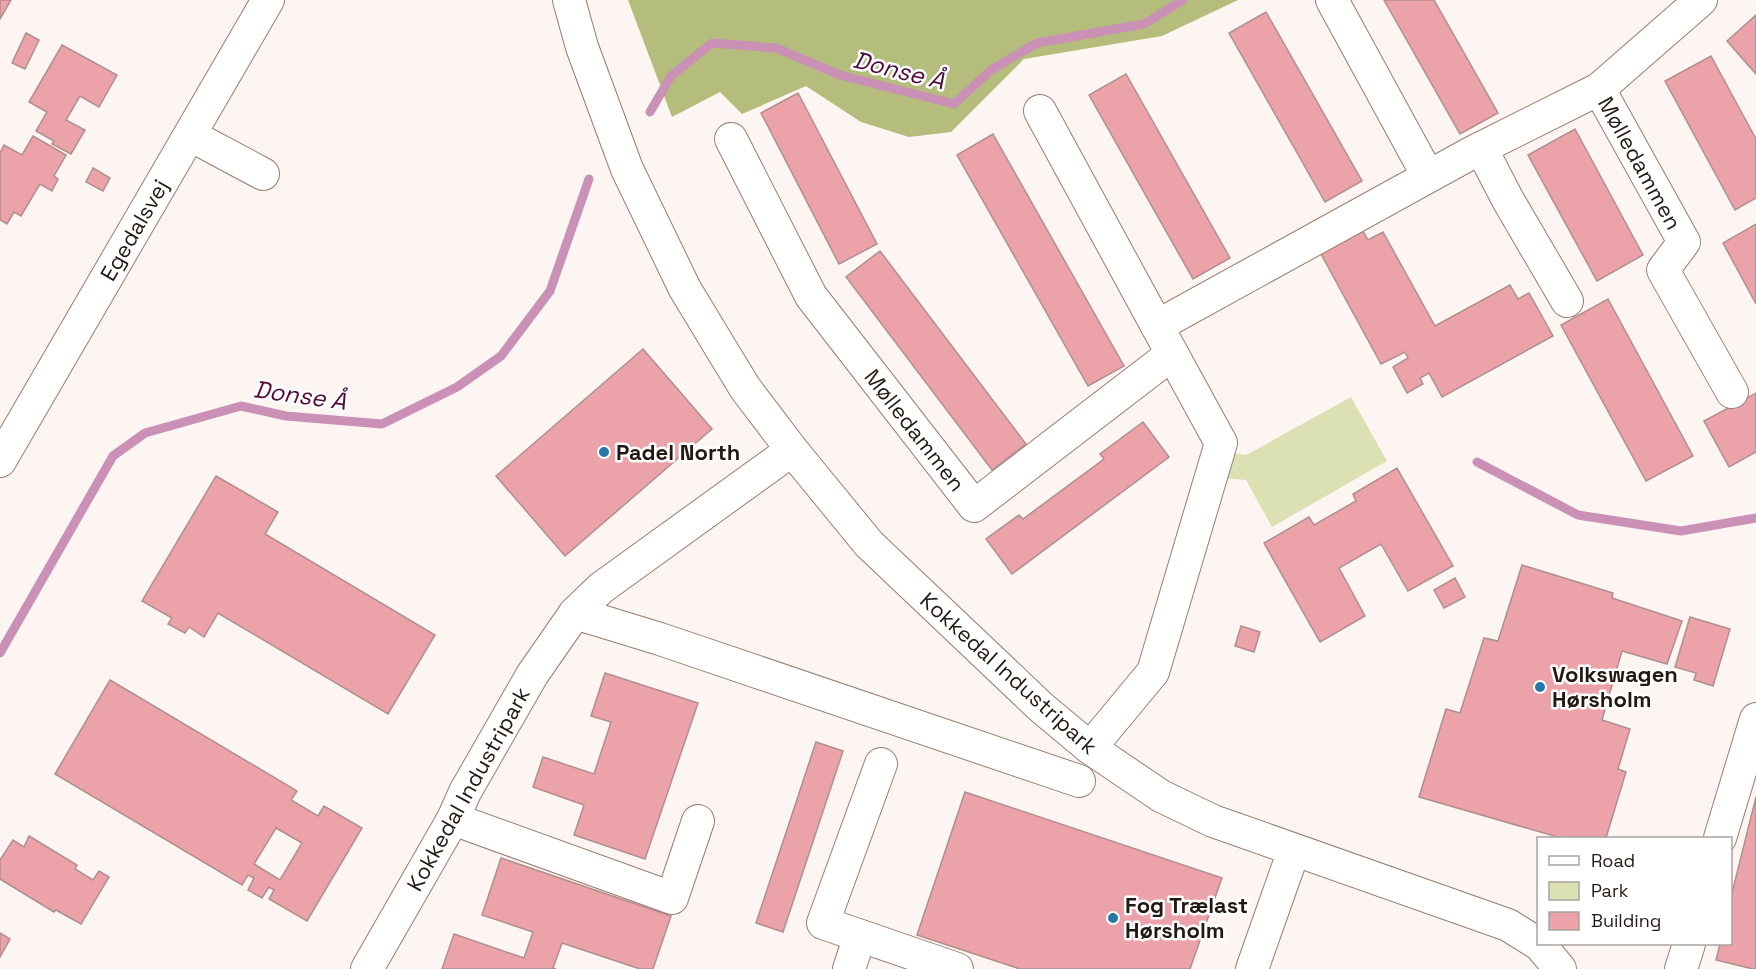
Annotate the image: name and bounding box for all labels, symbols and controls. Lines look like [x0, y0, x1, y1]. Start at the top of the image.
water label: Donse Å [850, 44, 949, 97]
street label: Mølledammen [1592, 92, 1688, 234]
street label: Egedalsvej [94, 174, 174, 286]
street label: Mølledammen [859, 363, 971, 497]
water label: Donse Å [252, 373, 349, 417]
place label: Padel North [616, 438, 740, 466]
marker: Padel North [597, 445, 611, 459]
street label: Kokkedal Industripark [914, 586, 1104, 760]
place label: Volkswagen Hørsholm [1552, 660, 1678, 713]
marker: Volkswagen Hørsholm [1533, 680, 1547, 694]
street label: Kokkedal Industripark [400, 682, 536, 896]
legend [1537, 837, 1732, 945]
text: Road [1591, 849, 1635, 872]
text: Park [1591, 879, 1629, 902]
place label: Fog Trælast Hørsholm [1125, 891, 1248, 944]
text: Building [1591, 909, 1661, 932]
marker: Fog Trælast Hørsholm [1106, 911, 1120, 925]

